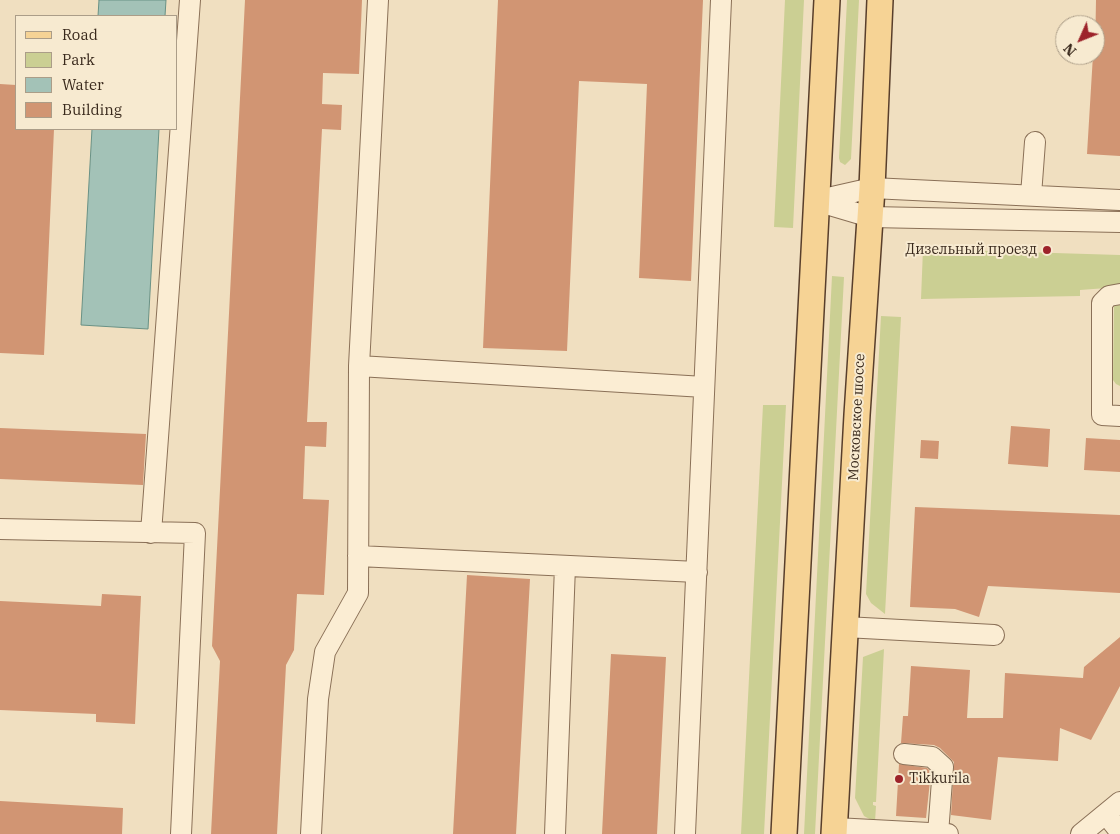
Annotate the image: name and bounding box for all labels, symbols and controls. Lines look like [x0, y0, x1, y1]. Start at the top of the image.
legend [15, 15, 178, 130]
north arrow [1055, 15, 1105, 65]
text: Road [62, 25, 98, 44]
text: N [1060, 39, 1080, 60]
text: Park [62, 50, 95, 69]
text: Water [62, 75, 104, 94]
text: Building [62, 100, 122, 119]
place label: Дизельный проезд [905, 242, 1037, 258]
marker: Дизельный проезд [1041, 244, 1053, 256]
street label: Московское шоссе [845, 353, 869, 481]
place label: Tikkurila [909, 771, 970, 787]
marker: Tikkurila [893, 773, 905, 785]

